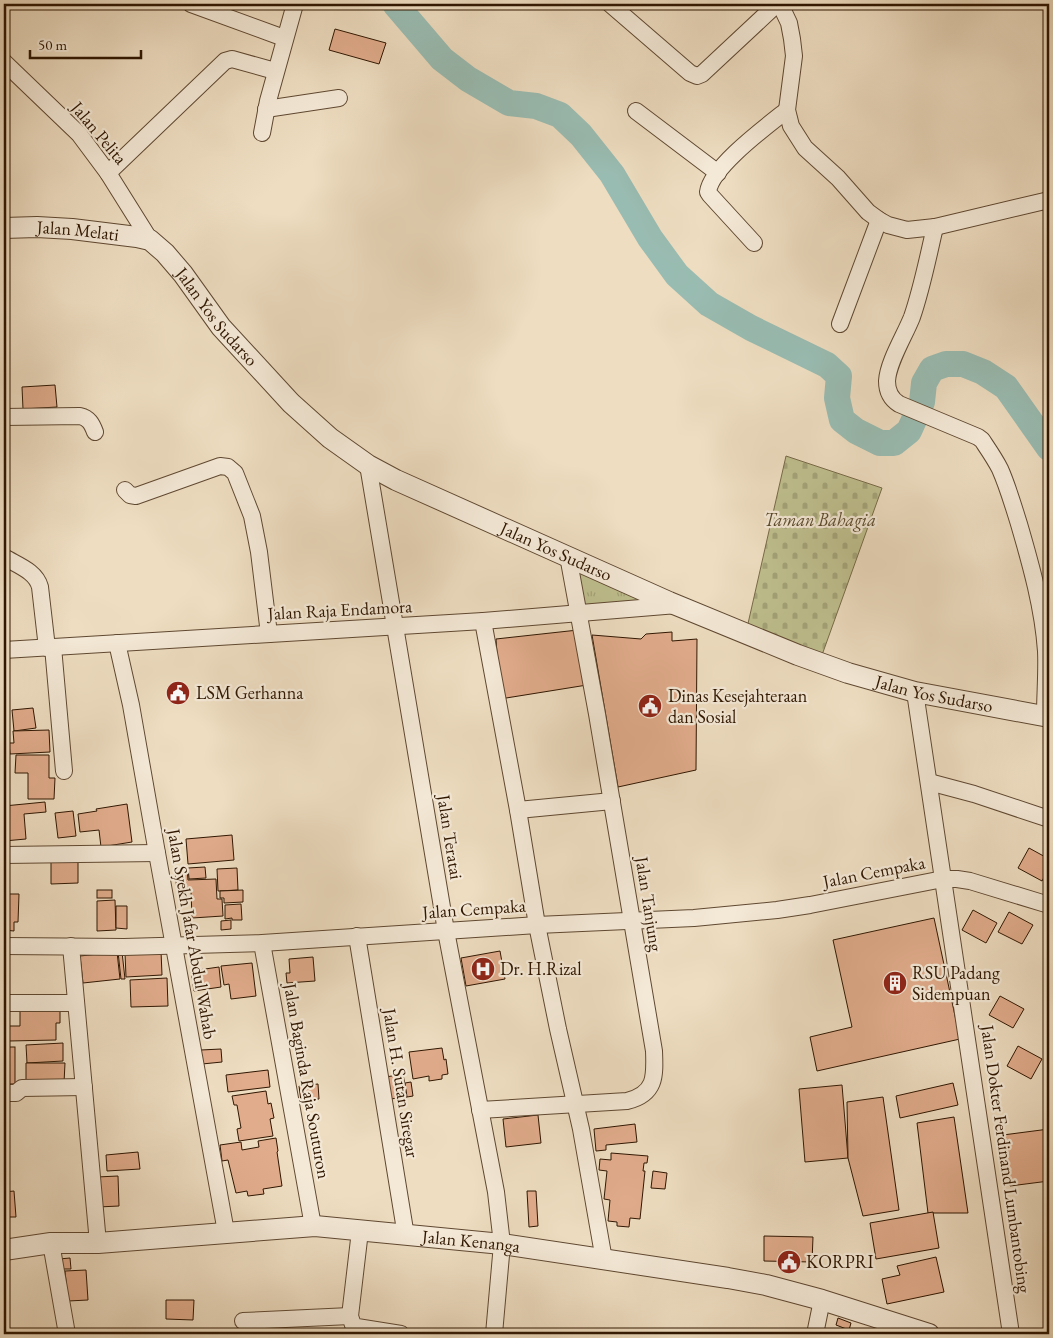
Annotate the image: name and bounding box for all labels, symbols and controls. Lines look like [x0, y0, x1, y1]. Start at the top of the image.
scale bar [30, 28, 141, 60]
text: 50 m [38, 35, 67, 54]
street label: Jalan Pelita [65, 95, 133, 170]
street label: Jalan Melati [34, 215, 121, 246]
street label: Jalan Yos Sudarso [170, 261, 263, 371]
park label: Taman Bahagia [764, 508, 876, 532]
street label: Jalan Yos Sudarso [495, 515, 616, 586]
street label: Jalan Raja Endamora [265, 594, 414, 625]
street label: Jalan Yos Sudarso [871, 669, 995, 717]
public building icon: LSM Gerhanna [165, 680, 191, 706]
place label: LSM Gerhanna [196, 681, 304, 704]
place label: Dinas Kesejahteraan dan Sosial [668, 684, 808, 728]
public building icon: Dinas Kesejahteraan dan Sosial [637, 693, 663, 719]
street label: Jalan Teratai [432, 791, 469, 882]
street label: Jalan Syekh Jafar Abdul Wahab [162, 825, 222, 1041]
street label: Jalan Cempaka [819, 850, 928, 893]
street label: Jalan Tanjung [630, 853, 668, 953]
street label: Jalan Cempaka [420, 893, 527, 924]
hospital icon: Dr. H.Rizal [470, 956, 496, 982]
place label: Dr. H.Rizal [500, 957, 582, 980]
place label: RSU Padang Sidempuan [912, 961, 1000, 1005]
building icon: RSU Padang Sidempuan [882, 970, 908, 996]
street label: Jalan Baginda Raja Souturon [279, 979, 336, 1181]
street label: Jalan H. Sutan Siregar [378, 1005, 425, 1159]
street label: Jalan Dokter Ferdinand Lumbantobing [976, 1022, 1037, 1294]
street label: Jalan Kenanga [419, 1224, 523, 1258]
public building icon: KORPRI [776, 1249, 802, 1275]
place label: KORPRI [806, 1250, 874, 1273]

